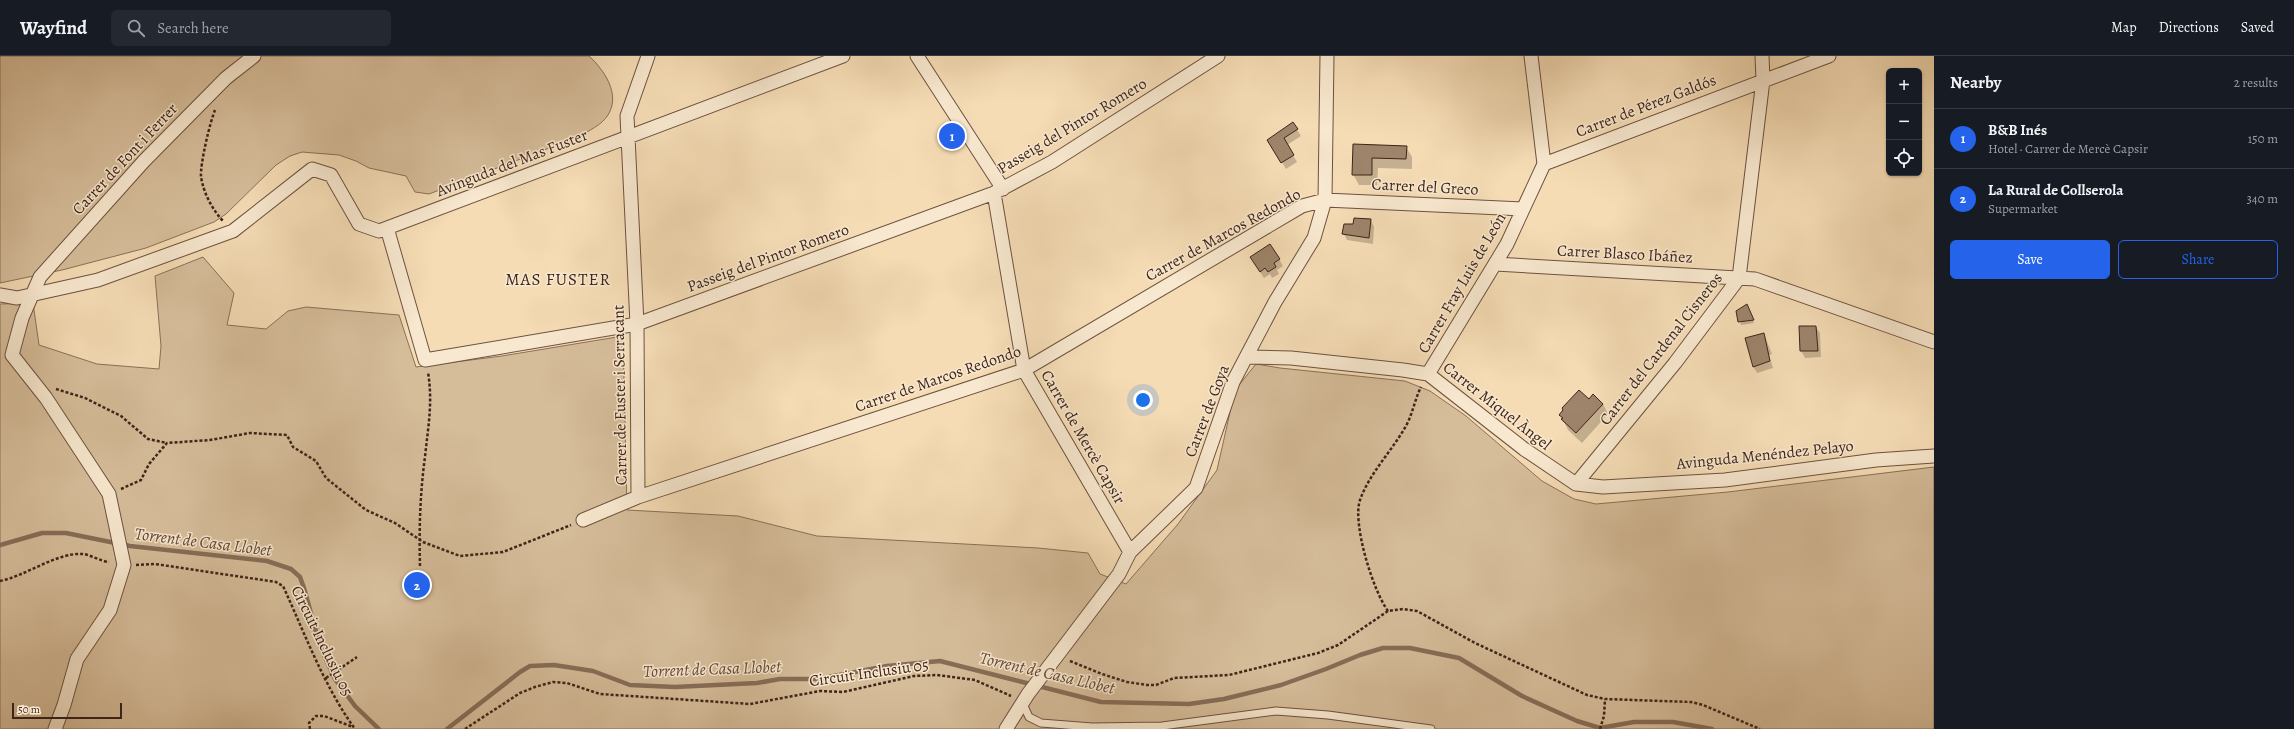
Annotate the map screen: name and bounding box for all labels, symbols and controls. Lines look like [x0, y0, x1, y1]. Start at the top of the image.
search box [111, 10, 391, 46]
text: Wayfind [20, 15, 87, 41]
icon: search [125, 17, 147, 39]
text: Search here [157, 18, 229, 38]
text: Map [2111, 18, 2137, 37]
text: Directions [2159, 18, 2219, 37]
text: Saved [2241, 18, 2274, 37]
map controls [1886, 68, 1922, 176]
button: + [1886, 68, 1922, 104]
street label: Carrer de Pérez Galdós [1573, 69, 1719, 143]
text: Nearby [1950, 71, 2001, 94]
street label: Passeig del Pintor Romero [993, 73, 1151, 179]
text: 2 results [2234, 74, 2278, 91]
street label: Carrer de Font i Ferrer [67, 98, 183, 220]
button: − [1886, 104, 1922, 140]
text: B&B Inés [1988, 120, 2047, 140]
pin: 1 [939, 121, 965, 151]
street label: Avinguda del Mas Fuster [432, 124, 591, 202]
text: 1 [1961, 130, 1965, 147]
text: 150 m [2248, 130, 2278, 147]
button: locate [1886, 140, 1922, 176]
text: Hotel · Carrer de Mercè Capsir [1988, 140, 2148, 157]
street label: Carrer del Greco [1371, 173, 1479, 201]
text: La Rural de Collserola [1988, 180, 2123, 200]
street label: Carrer de Marcos Redondo [1141, 183, 1305, 287]
text: 2 [1960, 190, 1966, 207]
text: 340 m [2246, 190, 2278, 207]
text: Supermarket [1988, 200, 2058, 217]
street label: Carrer Fray Luis de León [1413, 208, 1511, 357]
street label: Passeig del Pintor Romero [684, 218, 852, 298]
street label: Carrer Blasco Ibáñez [1557, 239, 1693, 269]
button: Save [1950, 240, 2110, 279]
button: Share [2118, 240, 2278, 279]
district label: MAS FUSTER [505, 268, 611, 291]
street label: Carrer del Cardenal Cisneros [1594, 268, 1728, 430]
street label: Carrer de Fuster i Serracant [607, 304, 633, 486]
street label: Carrer de Marcos Redondo [852, 340, 1024, 418]
street label: Carrer Miquel Àngel [1438, 357, 1556, 455]
street label: Carrer de Goya [1179, 361, 1235, 460]
street label: Carrer de Mercè Capsir [1036, 366, 1130, 508]
your location [1133, 390, 1153, 410]
street label: Avinguda Menéndez Pelayo [1674, 435, 1855, 475]
water label: Torrent de Casa Llobet [133, 522, 274, 562]
pin: 2 [404, 570, 430, 600]
street label: Circuit Inclusiu 05 [286, 582, 358, 700]
water label: Torrent de Casa Llobet [977, 646, 1118, 700]
street label: Circuit Inclusiu 05 [808, 654, 930, 692]
water label: Torrent de Casa Llobet [643, 655, 782, 683]
scale bar [12, 701, 122, 720]
text: 50 m [18, 702, 40, 717]

